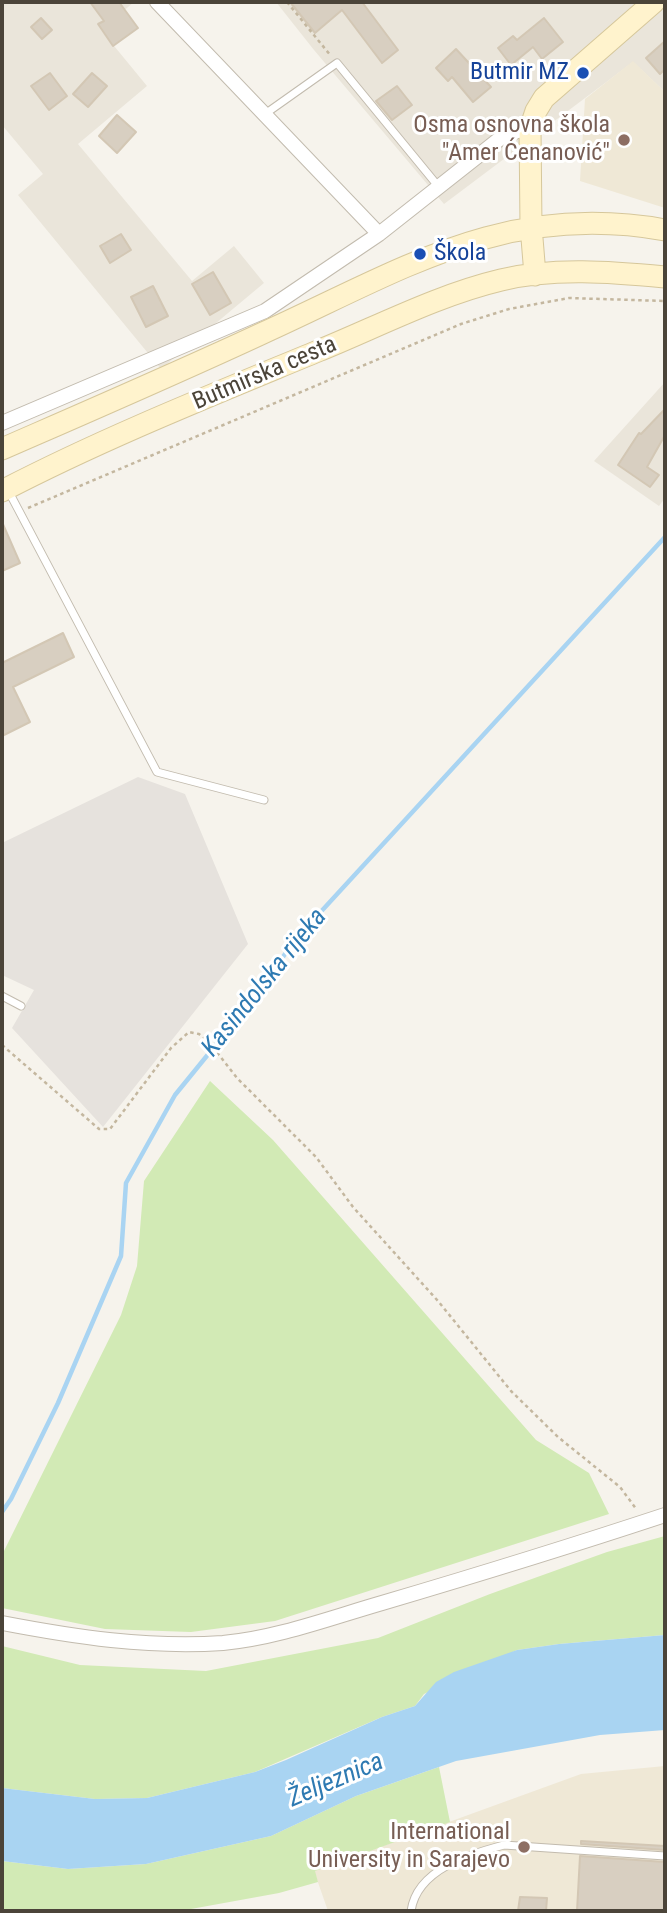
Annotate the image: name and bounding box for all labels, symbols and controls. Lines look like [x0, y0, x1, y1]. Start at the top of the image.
place label: Butmir MZ [470, 59, 569, 87]
marker: Butmir MZ [575, 65, 591, 81]
place label: Osma osnovna škola "Amer Ćenanović" [413, 112, 610, 168]
marker: Osma osnovna škola "Amer Ćenanović" [616, 132, 632, 148]
place label: Škola [434, 240, 486, 268]
marker: Škola [412, 246, 428, 262]
street label: Butmirska cesta [189, 331, 341, 417]
water label: Kasindolska rijeka [196, 903, 334, 1063]
water label: Željeznica [284, 1747, 388, 1815]
place label: International University in Sarajevo [308, 1819, 510, 1875]
marker: International University in Sarajevo [516, 1839, 532, 1855]

